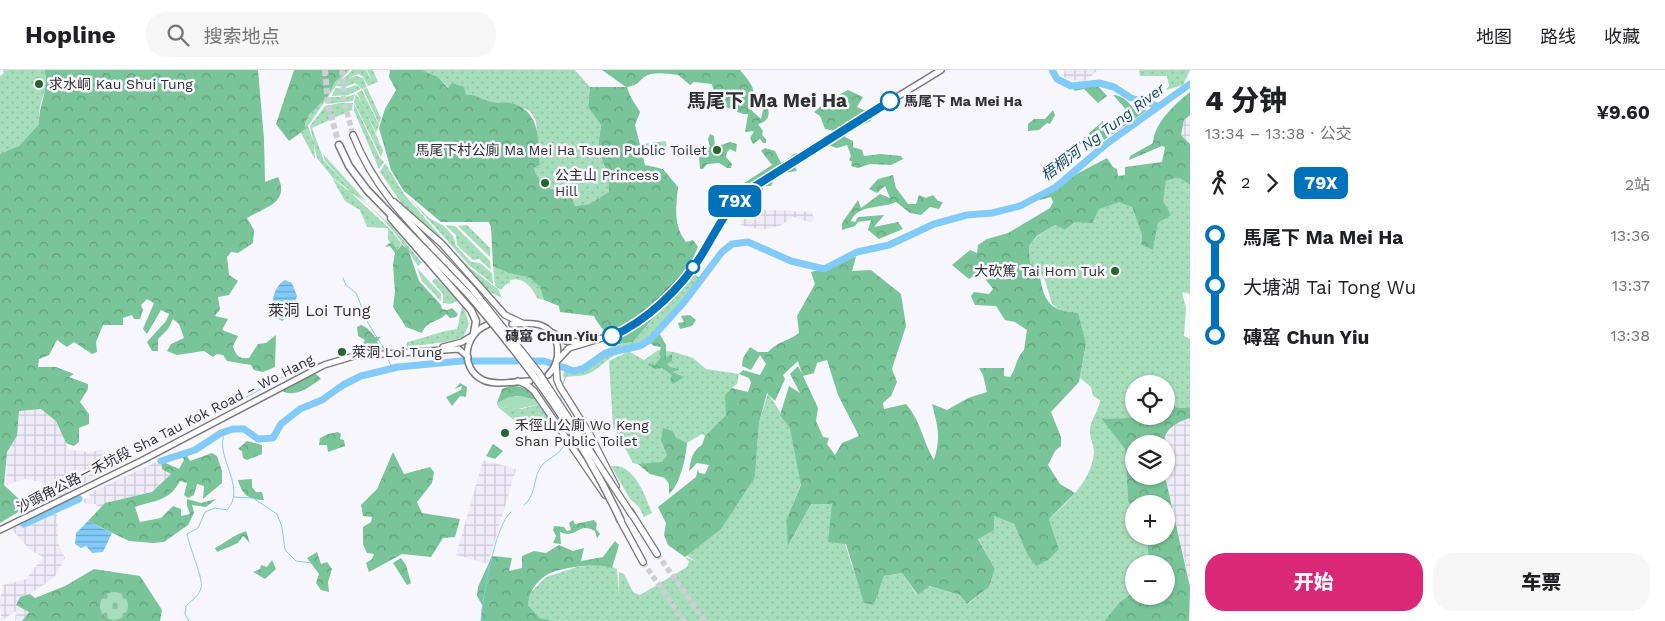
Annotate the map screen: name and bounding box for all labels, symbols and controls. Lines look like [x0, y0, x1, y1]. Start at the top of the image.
search box [146, 12, 496, 57]
text: Hopline [25, 21, 116, 49]
icon: search [164, 21, 192, 49]
text: 搜索地点 [204, 25, 280, 48]
text: 地图 [1476, 26, 1512, 47]
text: 路线 [1540, 26, 1576, 47]
text: 收藏 [1604, 26, 1640, 47]
place label: 求水峒 Kau Shui Tung [49, 76, 193, 92]
marker: 求水峒 Kau Shui Tung [33, 78, 45, 90]
water label: 梧桐河 Ng Tung River [1038, 79, 1169, 184]
text: 4 分钟 [1205, 84, 1287, 117]
district label: 馬尾下 Ma Mei Ha [687, 89, 847, 112]
marker: 馬尾下 Ma Mei Ha [880, 91, 900, 111]
place label: 馬尾下 Ma Mei Ha [904, 93, 1023, 109]
text: ¥9.60 [1596, 101, 1650, 124]
text: 13:34 – 13:38 · 公交 [1205, 124, 1352, 143]
place label: 馬尾下村公廁 Ma Mei Ha Tsuen Public Toilet [415, 142, 707, 158]
marker: 馬尾下村公廁 Ma Mei Ha Tsuen Public Toilet [711, 144, 723, 156]
place label: 公主山 Princess Hill [555, 167, 659, 199]
icon: walk [1205, 169, 1233, 197]
icon: forward [1258, 169, 1286, 197]
text: 79X [1304, 172, 1338, 193]
text: 2 [1241, 173, 1250, 192]
text: 2站 [1625, 175, 1650, 194]
marker: 公主山 Princess Hill [539, 177, 551, 189]
line badge: 79X [706, 185, 764, 217]
text: 79X [718, 190, 752, 211]
text: 馬尾下 Ma Mei Ha [1243, 226, 1403, 249]
text: 13:36 [1611, 226, 1650, 245]
unlabelled marker [686, 260, 700, 274]
place label: 大砍篤 Tai Hom Tuk [974, 263, 1105, 279]
marker: 大砍篤 Tai Hom Tuk [1109, 265, 1121, 277]
text: 大塘湖 Tai Tong Wu [1243, 276, 1416, 299]
text: 13:37 [1612, 276, 1650, 295]
district label: 萊洞 Loi Tung [268, 301, 371, 320]
marker: 磚窰 Chun Yiu [602, 326, 622, 346]
text: 磚窰 Chun Yiu [1243, 326, 1369, 349]
text: 13:38 [1611, 326, 1650, 345]
place label: 磚窰 Chun Yiu [505, 328, 598, 344]
place label: 萊洞 Loi Tung [352, 344, 442, 360]
marker: 萊洞 Loi Tung [336, 346, 348, 358]
street label: 沙頭角公路－禾坑段 Sha Tau Kok Road – Wo Hang [14, 350, 317, 515]
map controls [1125, 375, 1175, 605]
button: locate [1125, 375, 1175, 425]
place label: 禾徑山公廁 Wo Keng Shan Public Toilet [515, 417, 649, 449]
marker: 禾徑山公廁 Wo Keng Shan Public Toilet [499, 427, 511, 439]
button: layers [1125, 435, 1175, 485]
button: + [1125, 495, 1175, 545]
button: 开始 [1205, 553, 1423, 611]
button: 车票 [1433, 553, 1650, 611]
button: − [1125, 555, 1175, 605]

